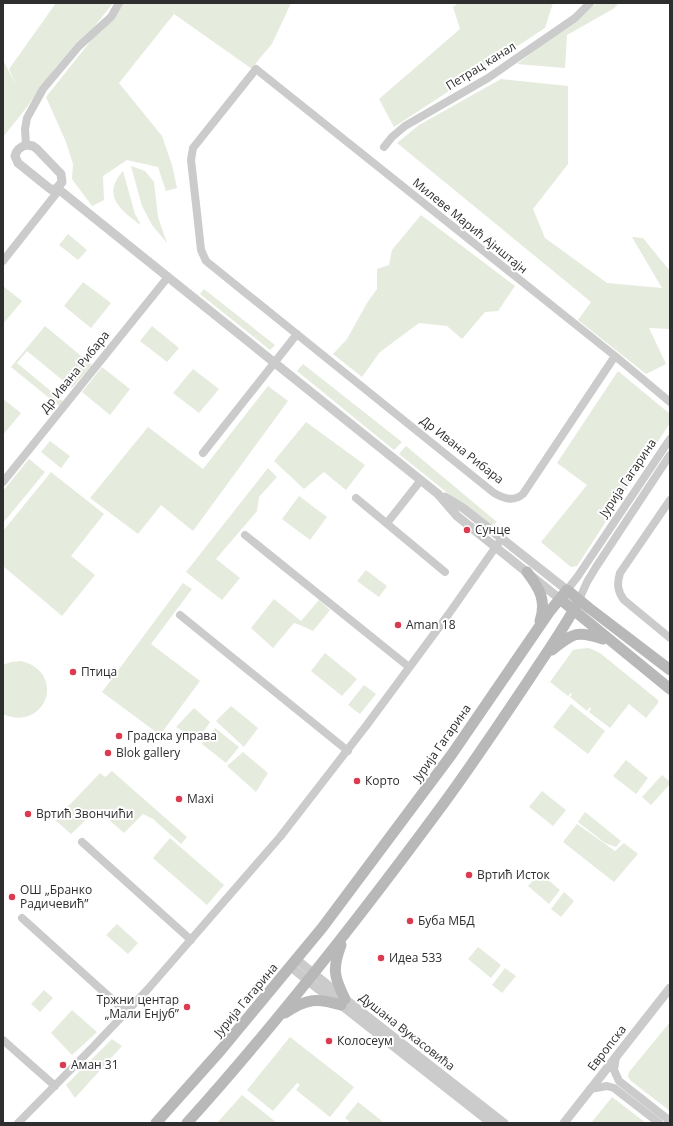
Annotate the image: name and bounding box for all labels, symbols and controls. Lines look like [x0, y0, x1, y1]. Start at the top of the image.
street label: Петрац канал [442, 37, 519, 94]
street label: Милеве Марић Ајнштајн [409, 174, 531, 277]
street label: Др Ивана Рибара [36, 327, 113, 416]
street label: Др Ивана Рибара [417, 412, 507, 488]
street label: Јурија Гагарина [595, 435, 660, 521]
place label: Сунце [475, 521, 511, 538]
marker: Сунце [462, 525, 472, 535]
place label: Aman 18 [406, 616, 456, 633]
marker: Aman 18 [393, 620, 403, 630]
place label: Птица [81, 663, 117, 680]
marker: Птица [68, 667, 78, 677]
street label: Јурија Гагарина [408, 701, 475, 786]
place label: Градска управа [127, 727, 217, 744]
marker: Градска управа [114, 731, 124, 741]
place label: Blok gallery [116, 744, 181, 761]
marker: Blok gallery [103, 748, 113, 758]
place label: Корто [365, 772, 400, 789]
marker: Корто [352, 776, 362, 786]
place label: Maxi [187, 790, 214, 807]
marker: Maxi [174, 794, 184, 804]
place label: Вртић Звончићи [36, 805, 133, 822]
marker: Вртић Звончићи [23, 809, 33, 819]
place label: Вртић Исток [477, 866, 551, 883]
marker: Вртић Исток [464, 870, 474, 880]
place label: ОШ „Бранко Радичевић” [20, 881, 92, 912]
marker: ОШ „Бранко Радичевић” [7, 892, 17, 902]
place label: Буба МБД [418, 912, 475, 929]
marker: Буба МБД [405, 916, 415, 926]
place label: Идеа 533 [389, 949, 442, 966]
marker: Идеа 533 [376, 953, 386, 963]
street label: Јурија Гагарина [209, 959, 281, 1041]
street label: Душана Вукасовића [356, 989, 459, 1074]
place label: Тржни центар „Мали Енјуб” [96, 991, 180, 1022]
marker: Тржни центар „Мали Енјуб” [182, 1002, 192, 1012]
street label: Европска [583, 1021, 630, 1074]
place label: Колосеум [337, 1032, 393, 1049]
marker: Колосеум [324, 1036, 334, 1046]
place label: Аман 31 [71, 1056, 119, 1073]
marker: Аман 31 [58, 1060, 68, 1070]

